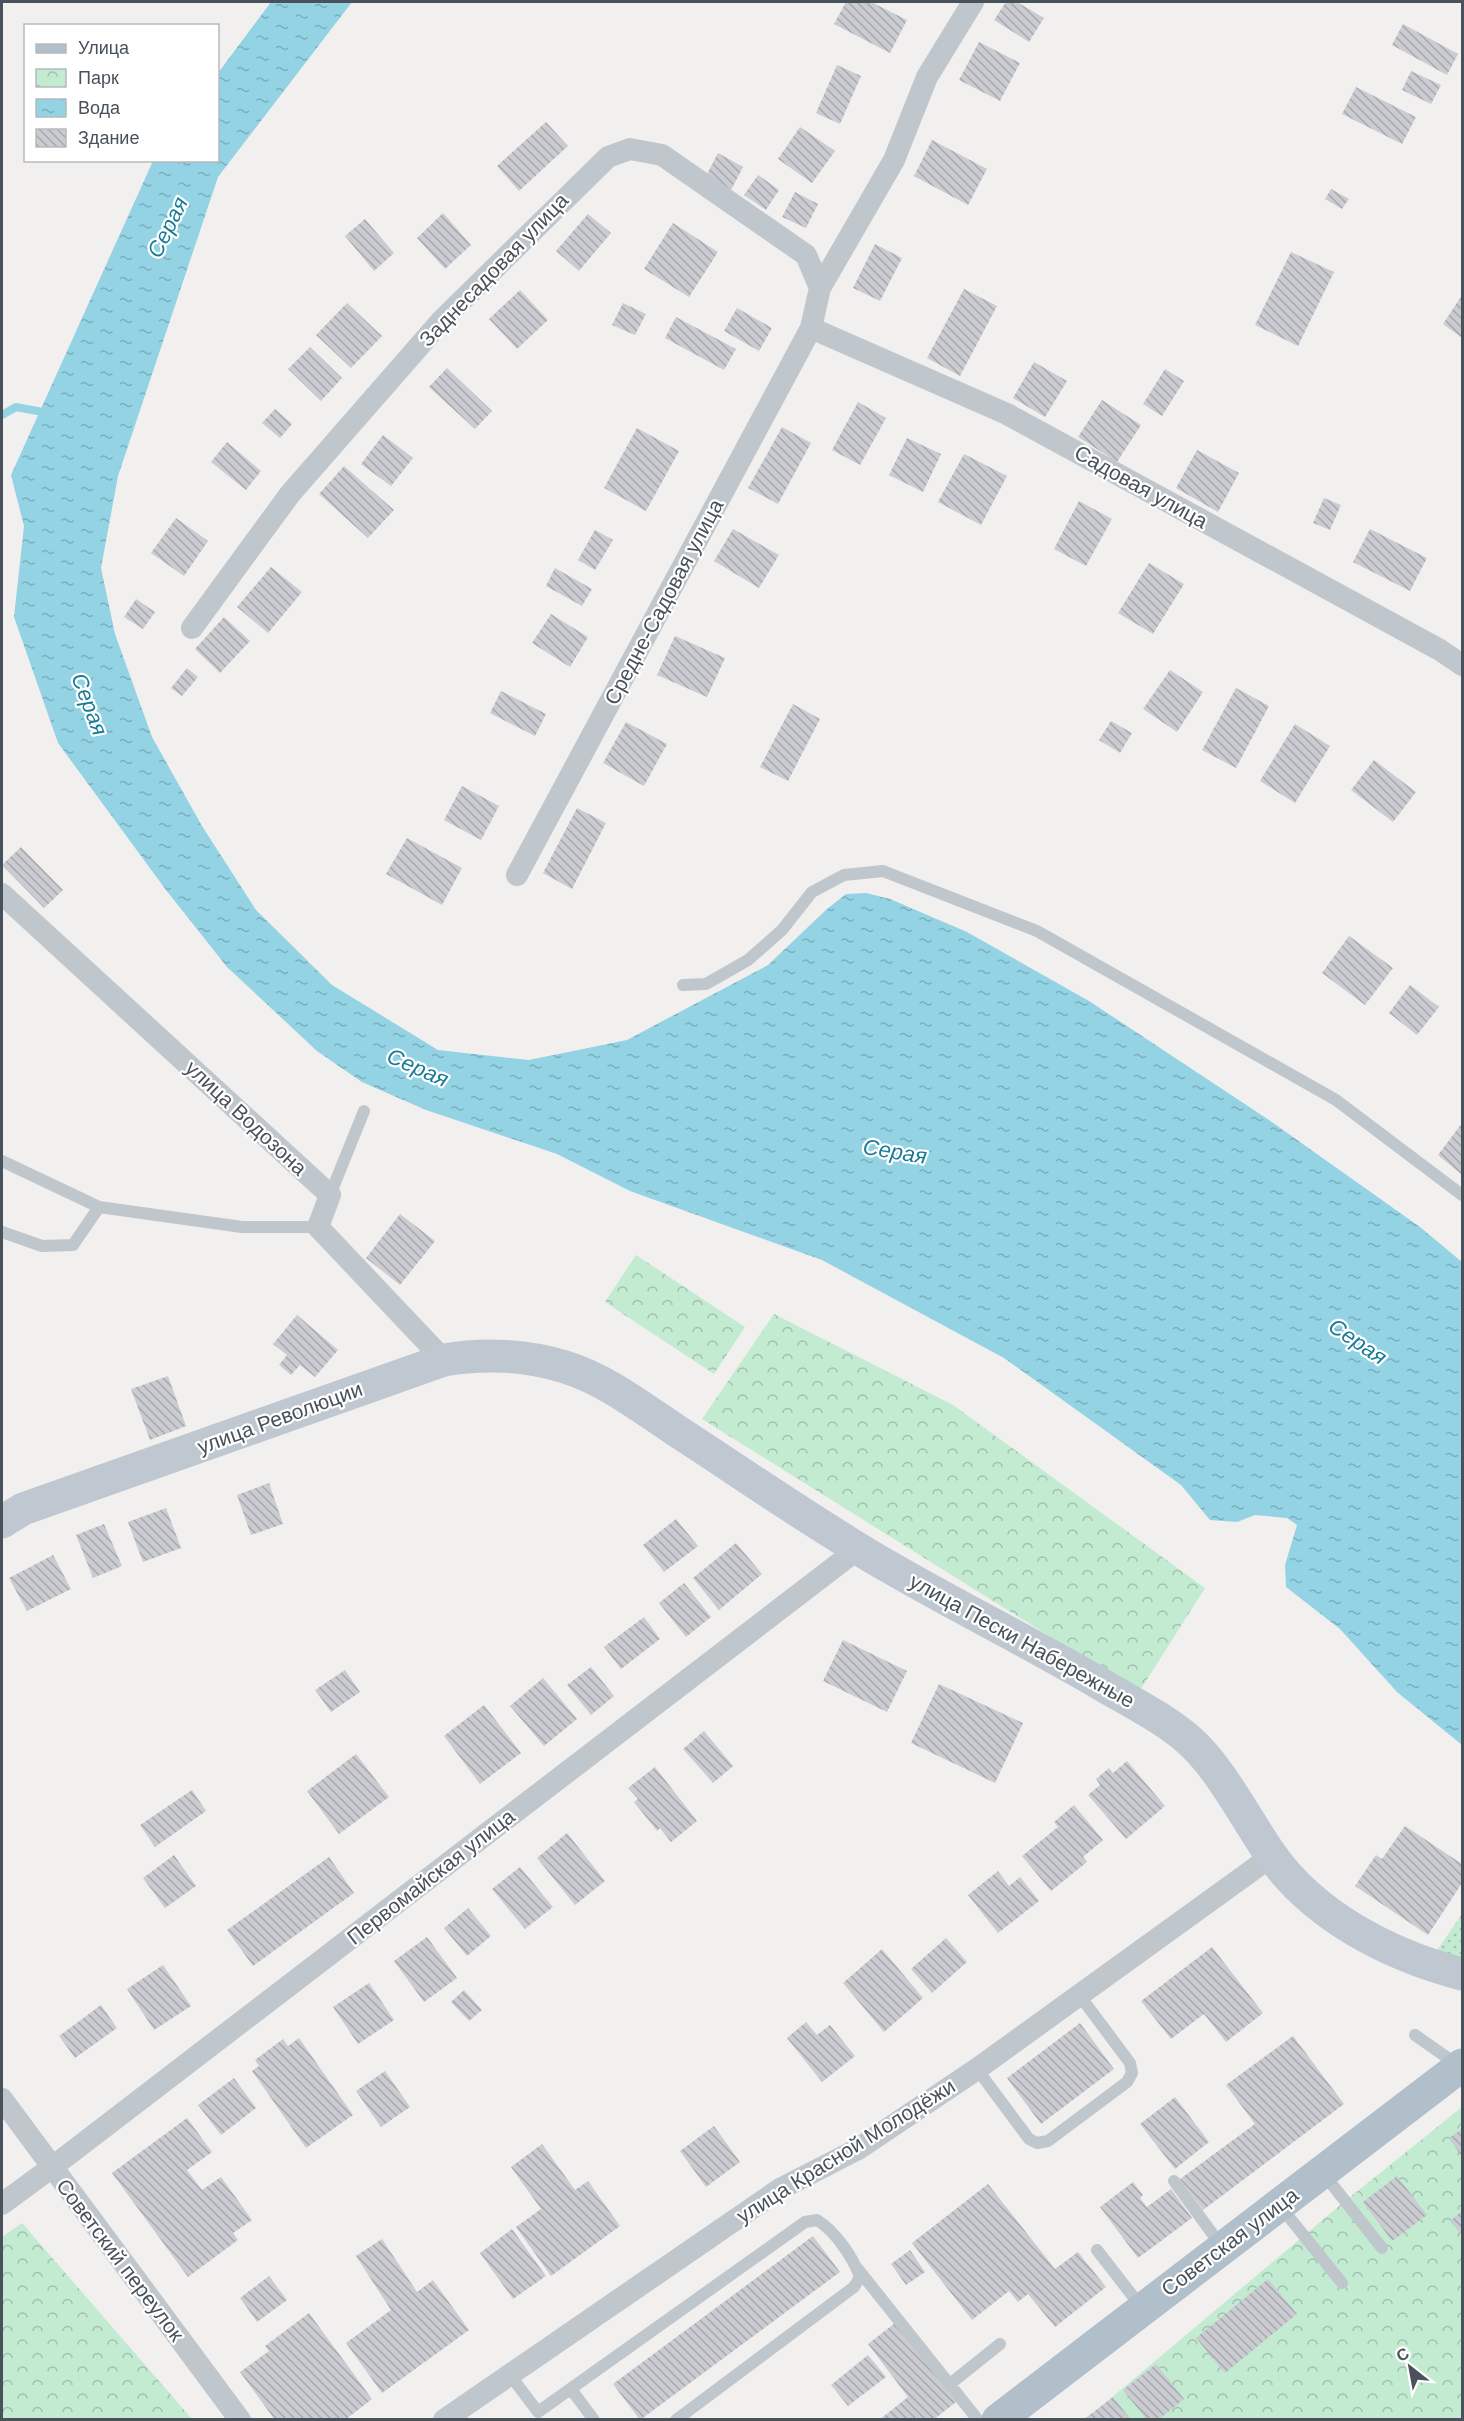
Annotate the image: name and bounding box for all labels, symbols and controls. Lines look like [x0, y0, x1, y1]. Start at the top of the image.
legend [24, 24, 219, 162]
text: Улица [78, 38, 130, 58]
text: Парк [78, 68, 119, 88]
text: Вода [78, 98, 121, 118]
text: Здание [78, 128, 139, 148]
street label: Заднесадовая улица [415, 188, 573, 351]
water label: Серая [142, 193, 193, 262]
street label: Садовая улица [1071, 440, 1212, 533]
street label: Средне-Садовая улица [600, 495, 728, 708]
water label: Серая [66, 670, 113, 739]
water label: Серая [383, 1043, 452, 1092]
street label: улица Водозона [181, 1056, 312, 1180]
water label: Серая [861, 1134, 929, 1169]
water label: Серая [1324, 1313, 1392, 1370]
street label: улица Революции [194, 1377, 366, 1458]
street label: улица Пески Набережные [906, 1569, 1139, 1712]
street label: Первомайская улица [343, 1804, 519, 1949]
street label: улица Красной Молодёжи [732, 2074, 959, 2227]
street label: Советский переулок [52, 2174, 189, 2346]
street label: Советская улица [1157, 2183, 1303, 2300]
north arrow [1380, 2337, 1440, 2397]
text: С [1393, 2344, 1412, 2365]

